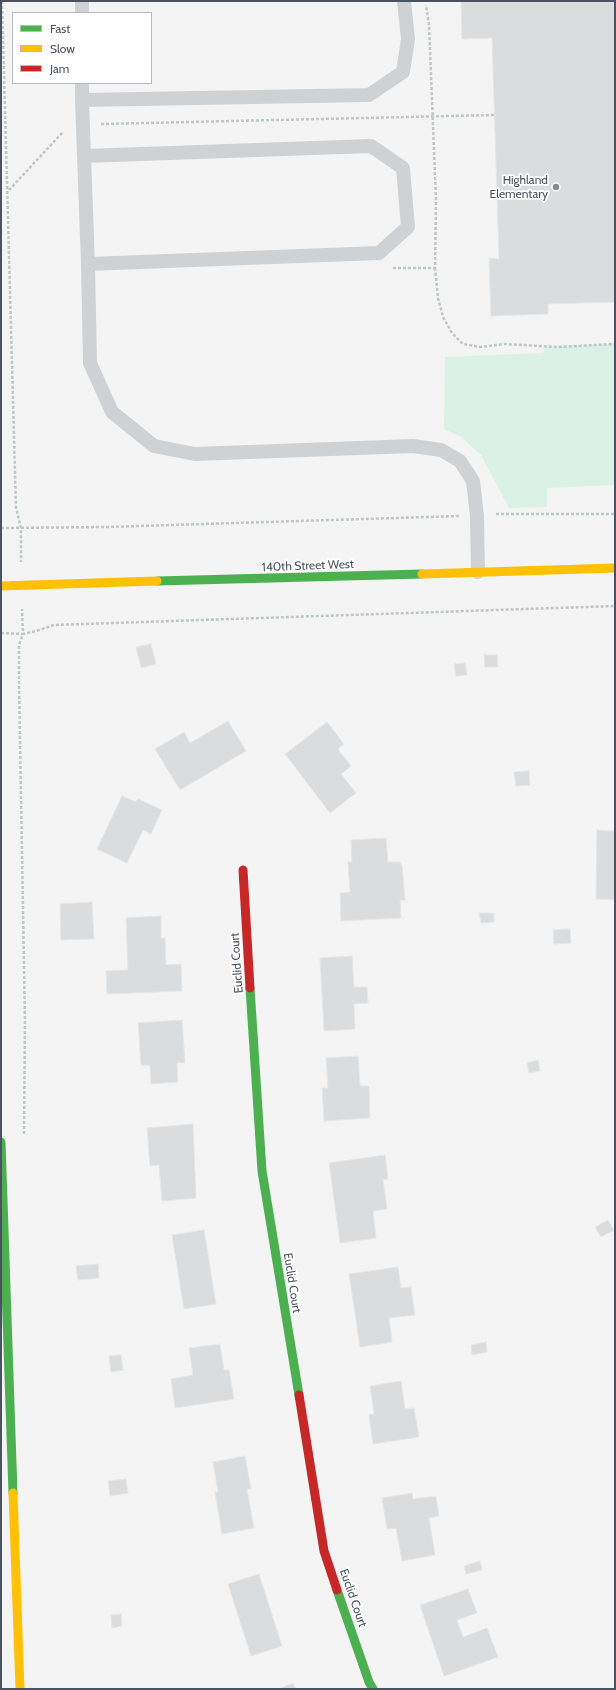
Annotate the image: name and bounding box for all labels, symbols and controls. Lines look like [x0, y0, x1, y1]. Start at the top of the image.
legend [12, 12, 152, 84]
text: Fast [50, 21, 70, 36]
text: Slow [50, 41, 75, 56]
text: Jam [50, 61, 69, 76]
place label: Highland Elementary [490, 173, 548, 201]
marker: Highland Elementary [551, 182, 561, 192]
street label: 140th Street West [262, 557, 354, 575]
street label: Euclid Court [228, 932, 246, 994]
street label: Euclid Court [280, 1252, 304, 1314]
street label: Euclid Court [336, 1567, 370, 1629]

